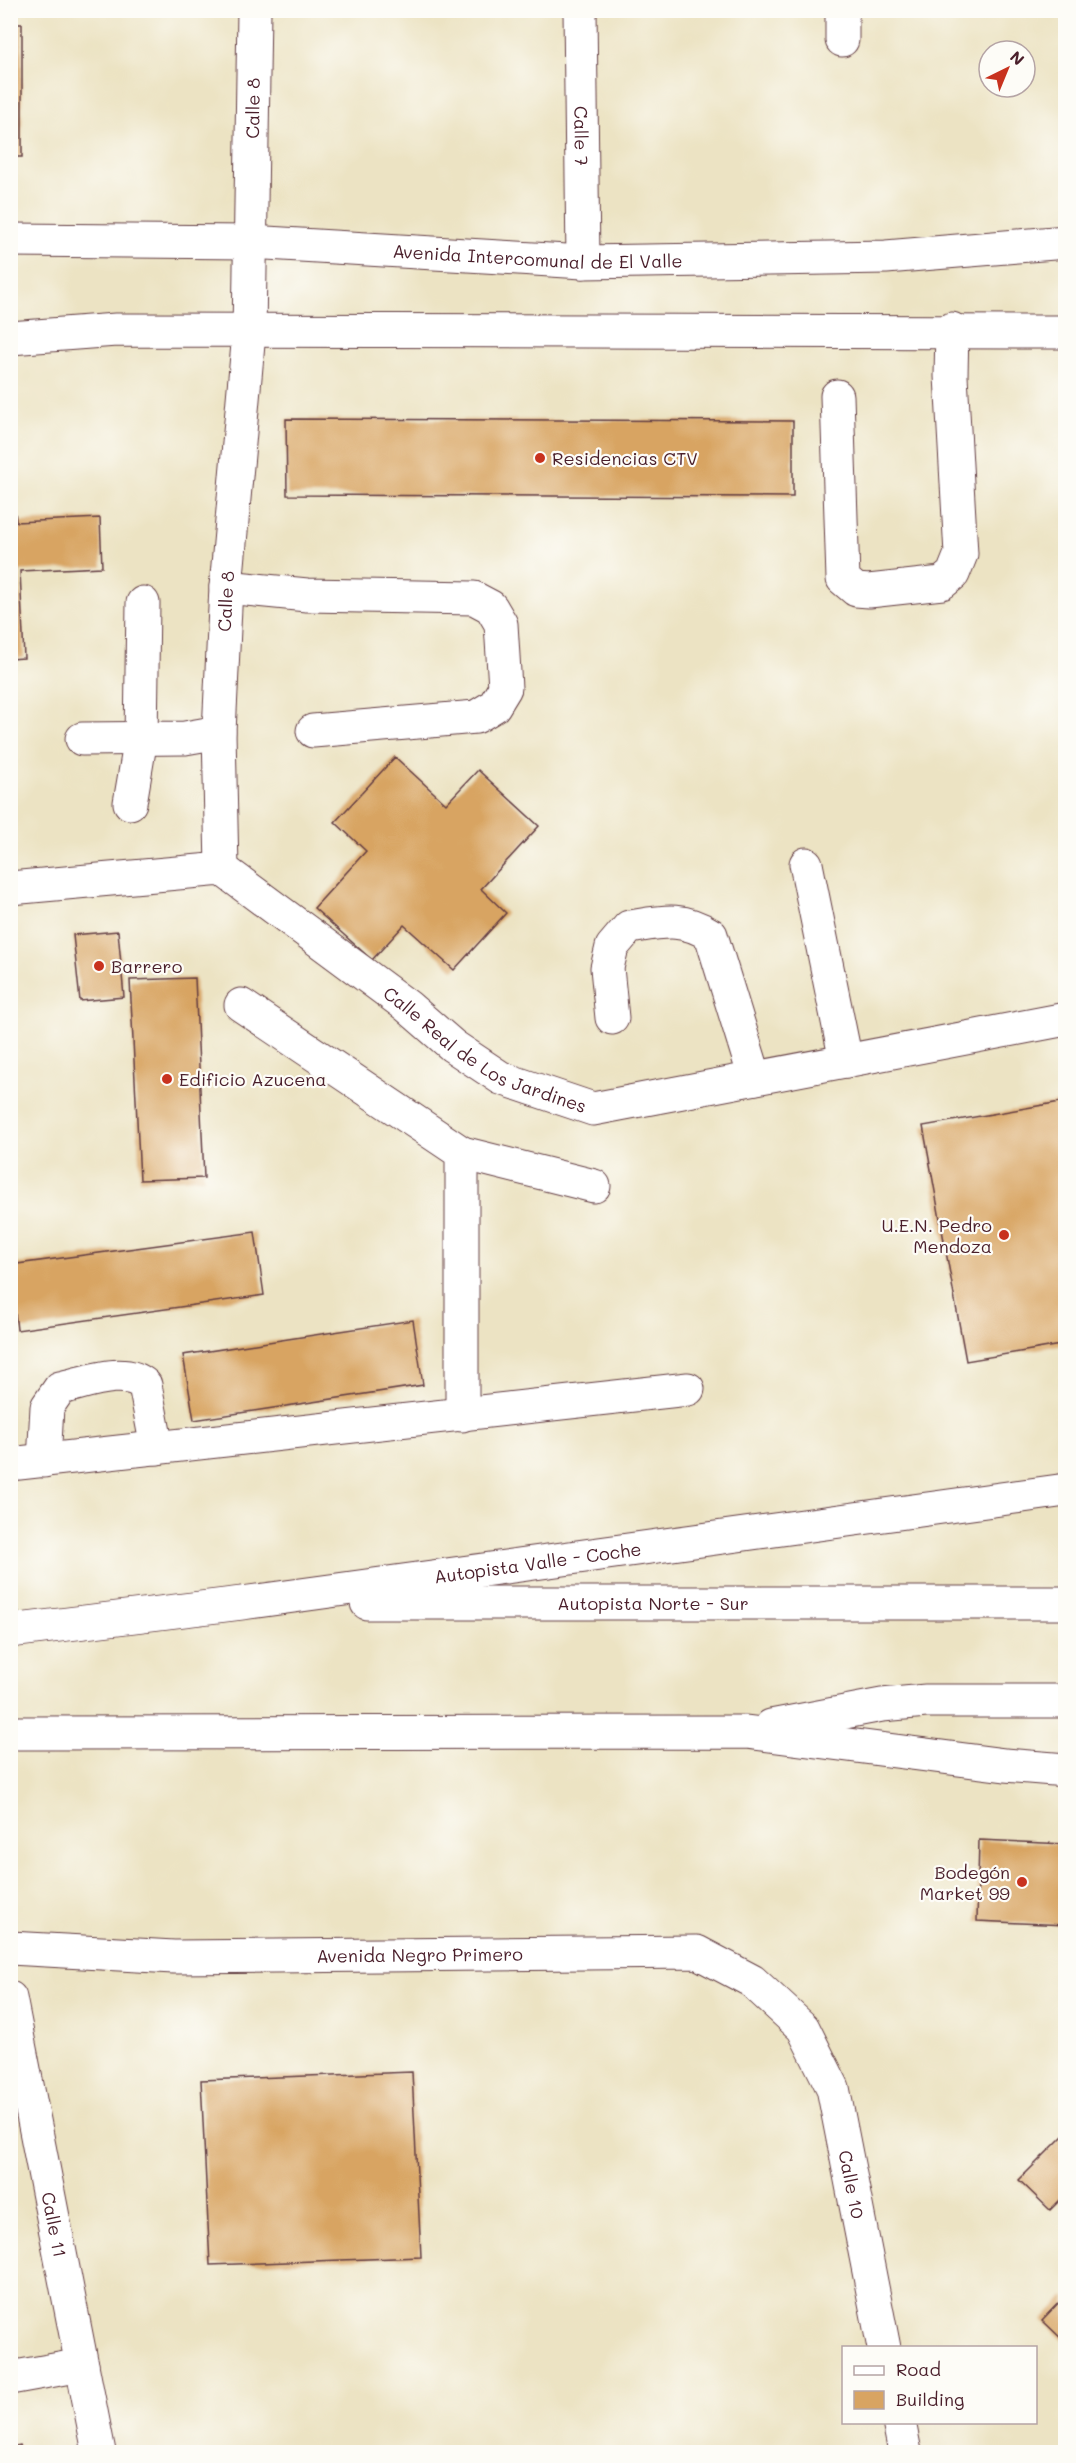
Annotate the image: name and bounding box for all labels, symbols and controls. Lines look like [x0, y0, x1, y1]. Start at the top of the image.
north arrow [977, 39, 1037, 99]
text: N [1006, 46, 1029, 69]
street label: Calle 8 [240, 77, 265, 139]
street label: Calle 7 [569, 106, 594, 166]
street label: Avenida Intercomunal de El Valle [392, 239, 683, 274]
place label: Residencias CTV [552, 446, 698, 470]
marker: Residencias CTV [533, 451, 547, 465]
street label: Calle 8 [212, 570, 239, 632]
place label: Barrero [111, 954, 183, 978]
marker: Barrero [92, 959, 106, 973]
street label: Calle Real de Los Jardines [379, 981, 590, 1118]
place label: Edificio Azucena [179, 1067, 327, 1091]
marker: Edificio Azucena [160, 1072, 174, 1086]
place label: U.E.N. Pedro Mendoza [881, 1213, 992, 1258]
marker: U.E.N. Pedro Mendoza [997, 1228, 1011, 1242]
street label: Autopista Valle - Coche [432, 1536, 643, 1589]
street label: Autopista Norte - Sur [557, 1591, 749, 1615]
place label: Bodegón Market 99 [920, 1860, 1010, 1905]
marker: Bodegón Market 99 [1015, 1875, 1029, 1889]
street label: Avenida Negro Primero [316, 1942, 523, 1968]
street label: Calle 10 [833, 2148, 870, 2221]
street label: Calle 11 [36, 2190, 73, 2259]
legend [842, 2346, 1037, 2424]
text: Road [896, 2357, 941, 2381]
text: Building [896, 2387, 964, 2411]

